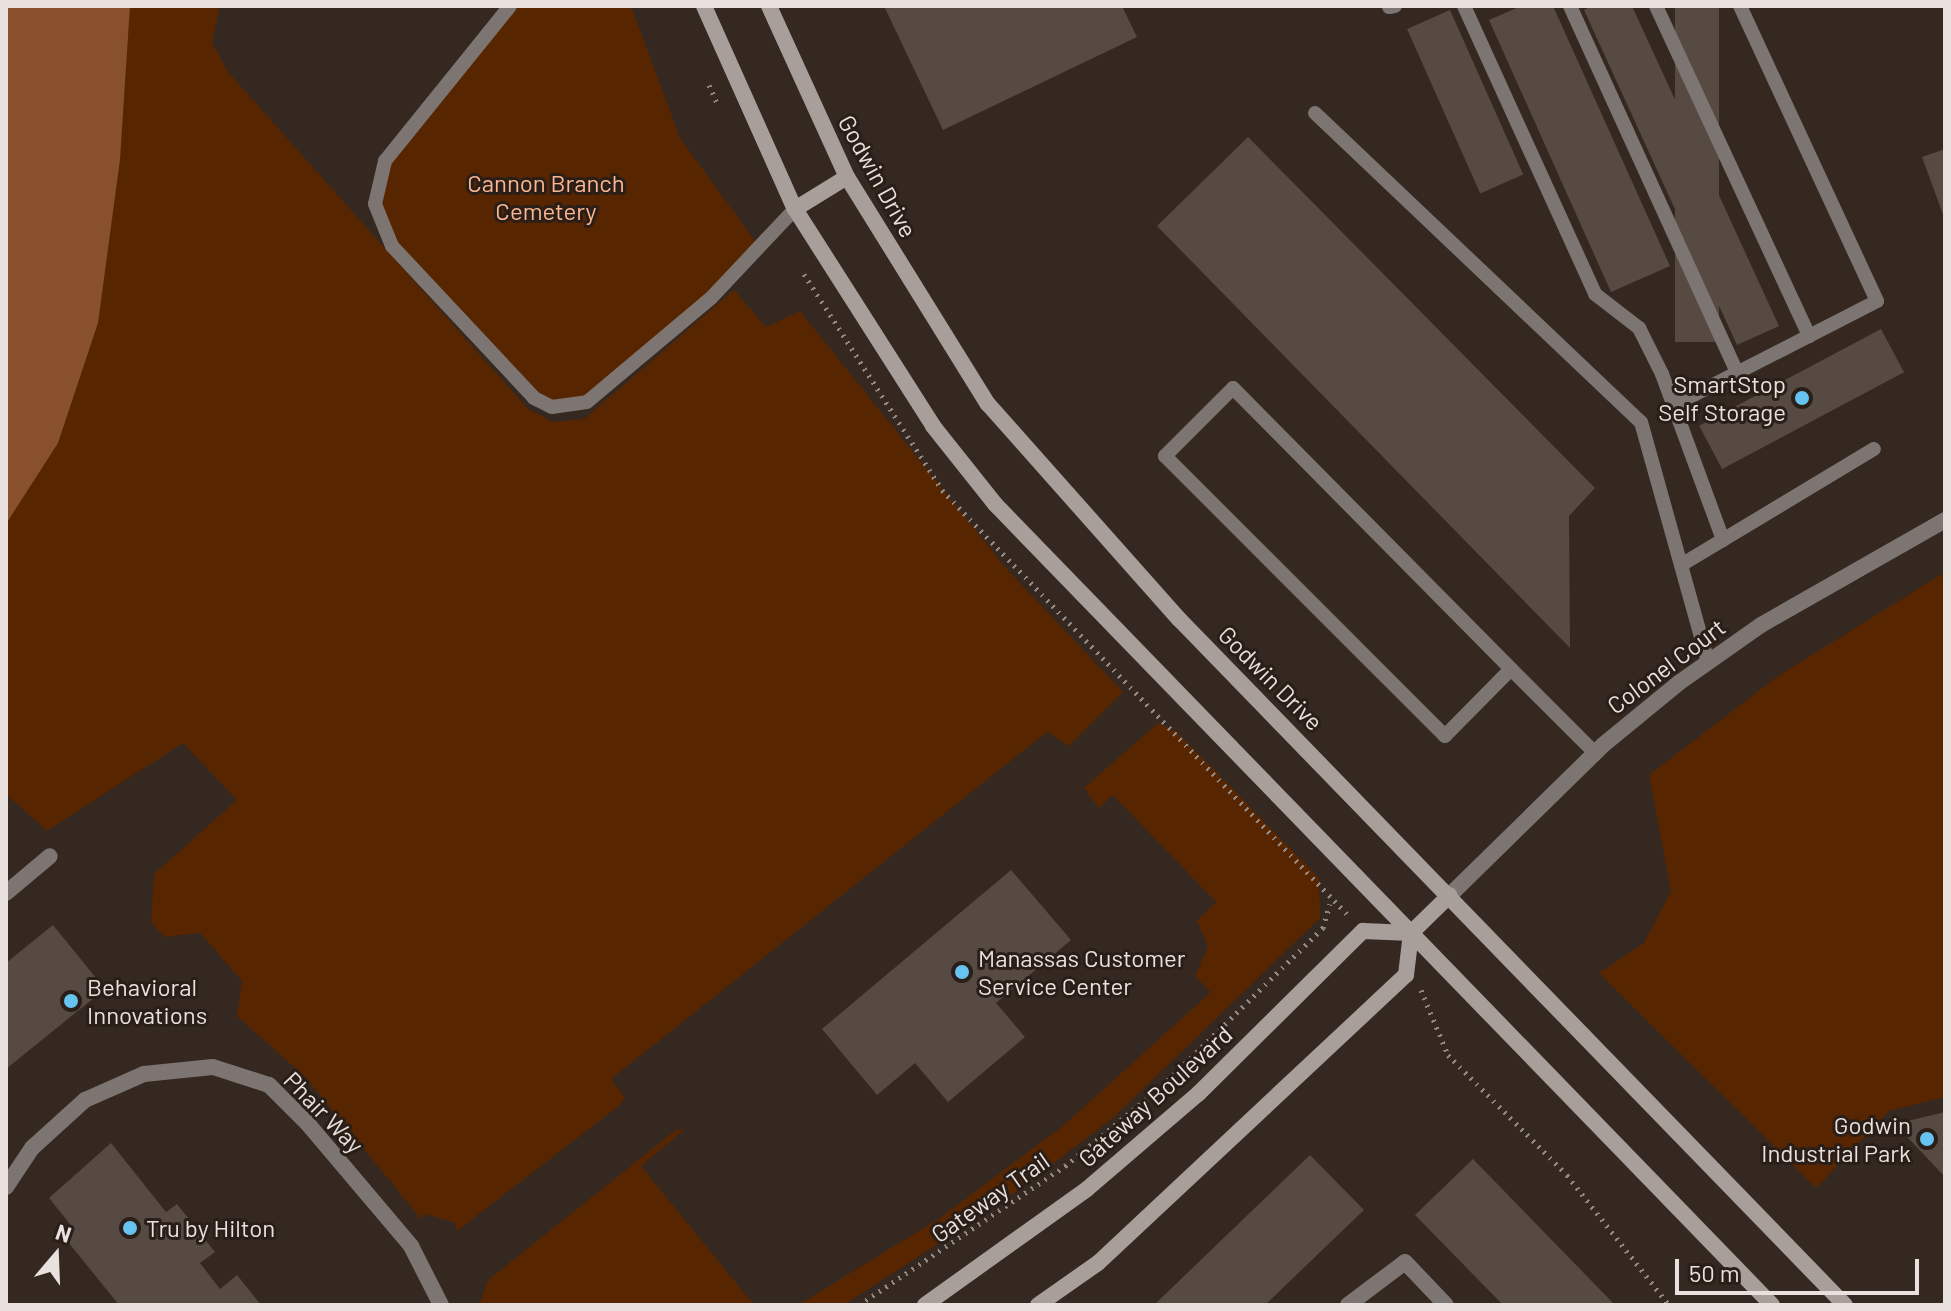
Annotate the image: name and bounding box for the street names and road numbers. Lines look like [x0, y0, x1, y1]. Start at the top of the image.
street label: Godwin Drive [833, 110, 923, 242]
street label: Colonel Court [1601, 612, 1731, 720]
street label: Godwin Drive [1213, 620, 1329, 736]
street label: Gateway Boulevard [1072, 1019, 1238, 1173]
street label: Phair Way [278, 1065, 370, 1159]
street label: Gateway Trail [925, 1146, 1055, 1248]

